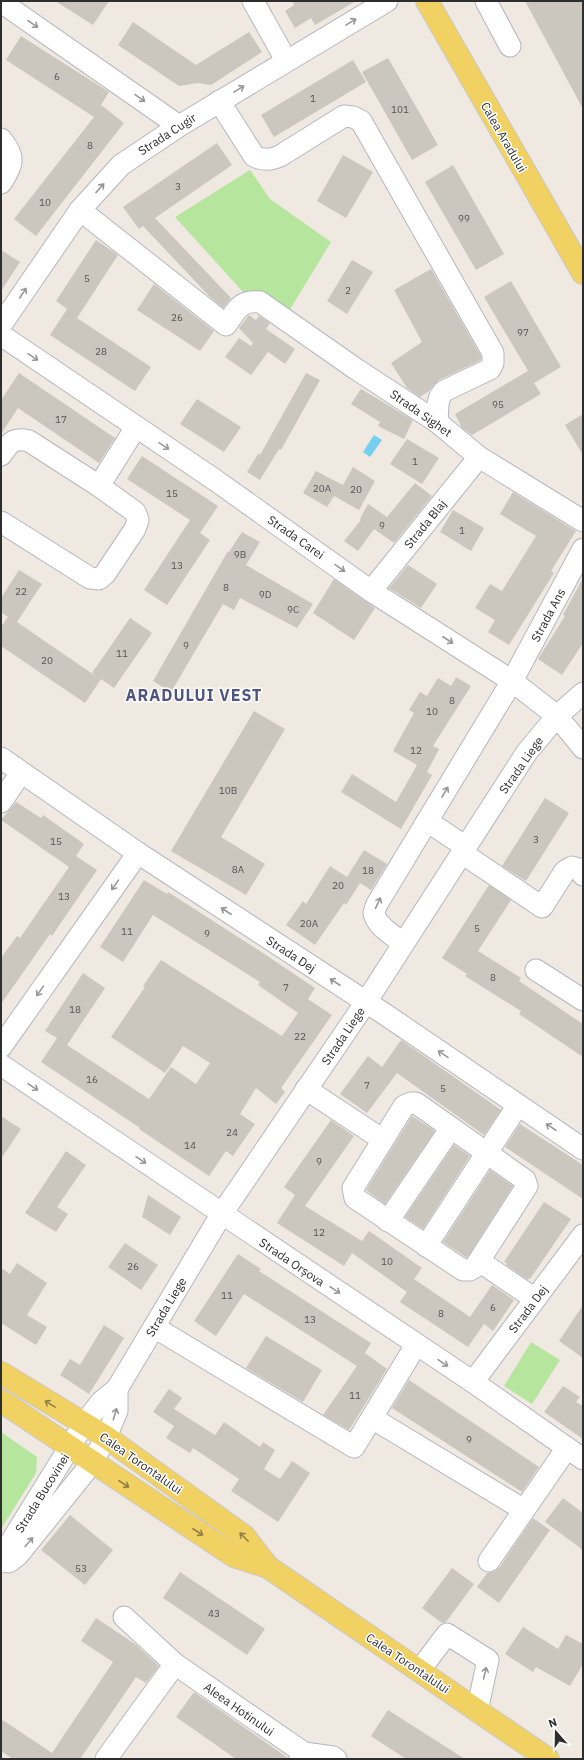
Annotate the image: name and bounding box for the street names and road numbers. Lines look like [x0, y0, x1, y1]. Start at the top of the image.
street label: Calea Aradului [478, 99, 530, 175]
street label: Strada Cugir [135, 109, 199, 158]
street label: Strada Sighet [387, 386, 455, 440]
street label: Strada Blaj [401, 496, 449, 552]
street label: Strada Carei [265, 512, 327, 562]
street label: Strada Ans [528, 586, 568, 644]
street label: Strada Liege [496, 733, 546, 797]
street label: Strada Dej [264, 933, 318, 975]
street label: Strada Liege [318, 1004, 368, 1068]
street label: Strada Orșova [256, 1235, 328, 1290]
street label: Strada Liege [142, 1274, 190, 1339]
street label: Strada Dej [505, 1282, 551, 1336]
street label: Calea Torontalului [97, 1429, 185, 1497]
street label: Strada Bucovinei [12, 1451, 72, 1535]
street label: Calea Torontalului [363, 1630, 453, 1696]
street label: Aleea Hotinului [201, 1679, 277, 1739]

